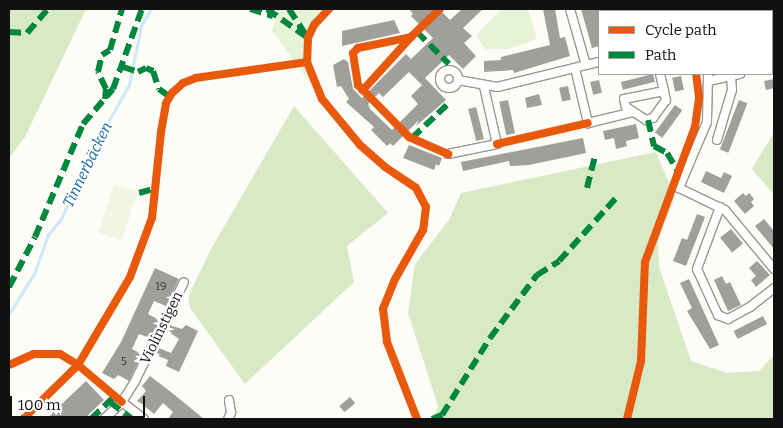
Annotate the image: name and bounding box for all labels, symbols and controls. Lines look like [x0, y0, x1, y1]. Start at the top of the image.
legend [598, 10, 773, 75]
text: Cycle path [645, 21, 717, 39]
text: Path [645, 46, 676, 64]
water label: Tinnerbäcken [60, 119, 116, 211]
house number: 19 [156, 280, 166, 294]
street label: Violinstigen [137, 289, 187, 367]
house number: 5 [121, 355, 127, 369]
scale bar [12, 386, 148, 418]
text: 100 m [18, 396, 61, 414]

